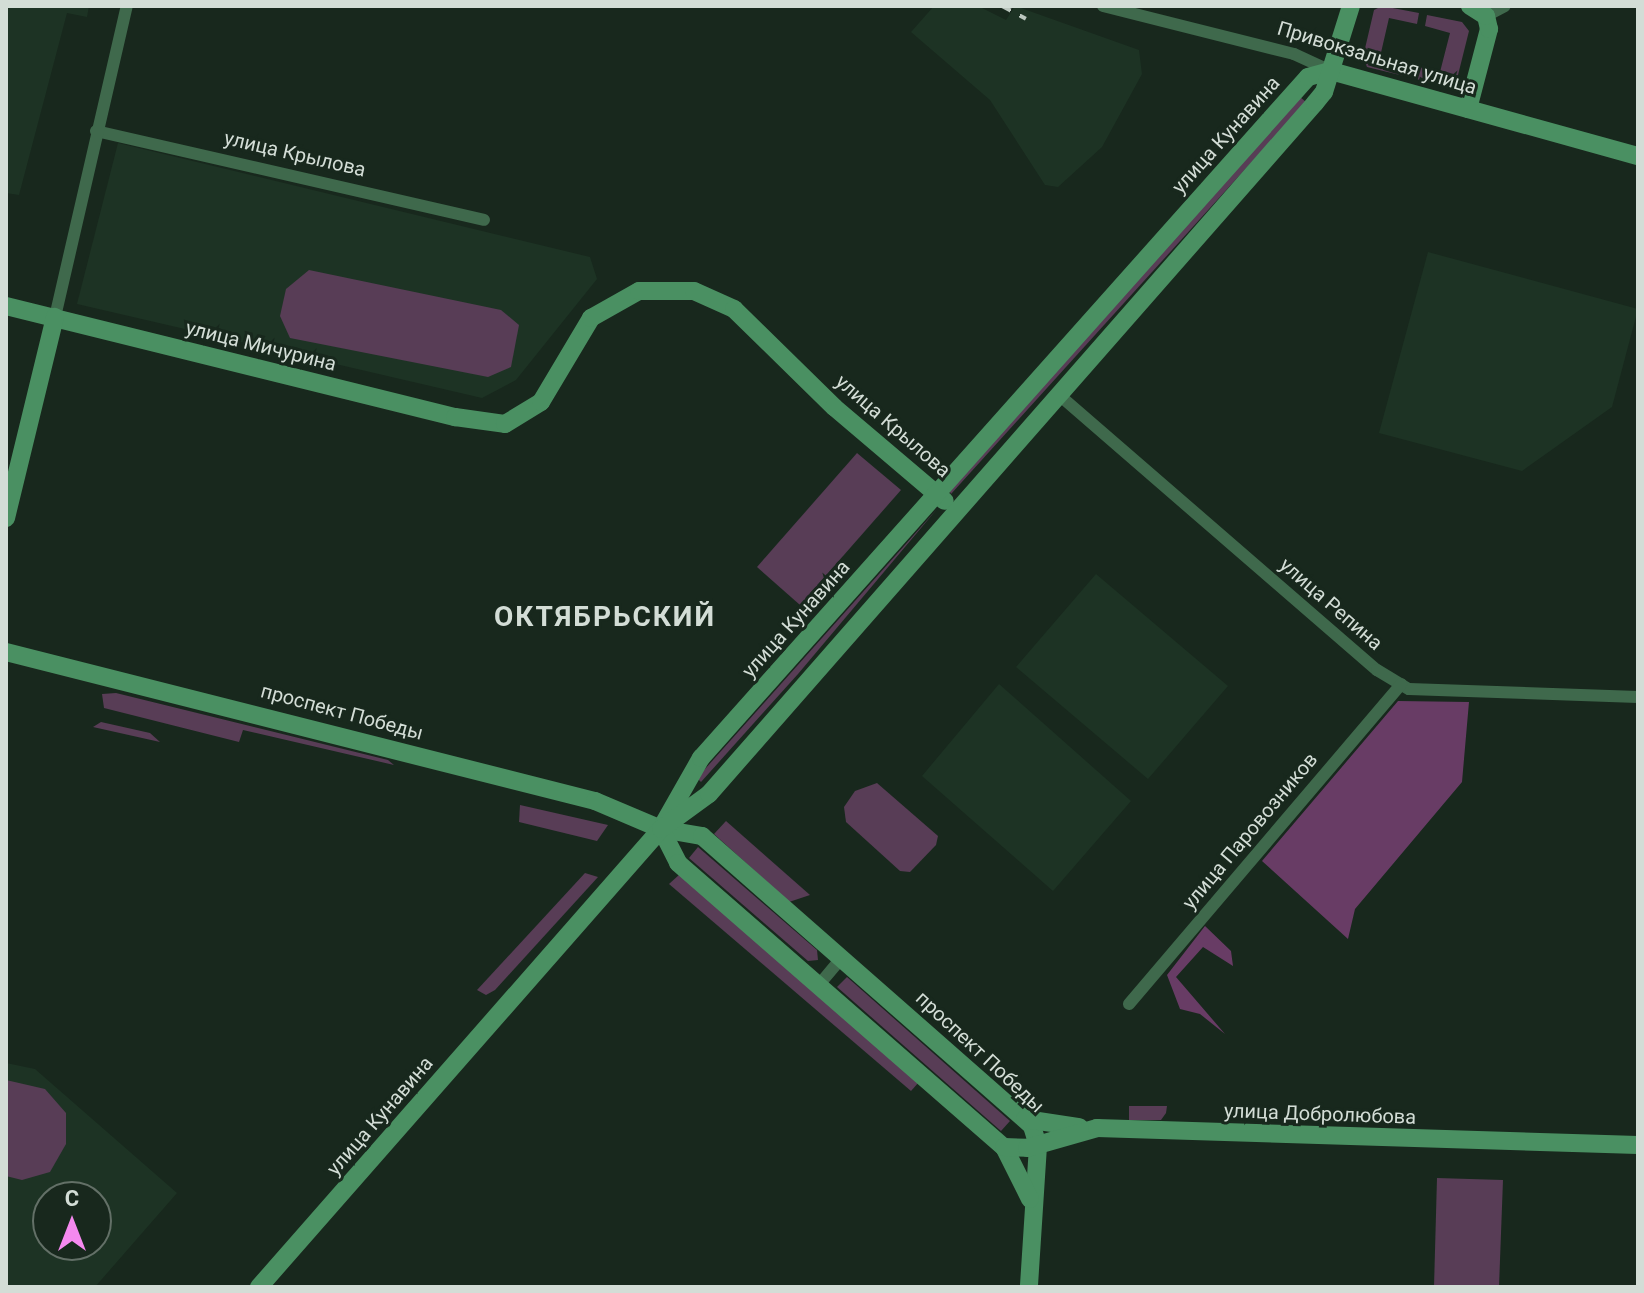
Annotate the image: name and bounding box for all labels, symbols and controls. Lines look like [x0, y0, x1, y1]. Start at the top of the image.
street label: Привокзальная улица [1274, 16, 1480, 100]
street label: улица Кунавина [1167, 71, 1285, 199]
street label: улица Крылова [222, 126, 368, 182]
street label: улица Мичурина [183, 316, 339, 376]
street label: улица Крылова [831, 370, 955, 482]
street label: улица Репина [1275, 553, 1387, 655]
street label: улица Кунавина [737, 555, 855, 683]
district label: ОКТЯБРЬСКИЙ [494, 600, 716, 634]
street label: проспект Победы [258, 679, 426, 745]
street label: улица Паровозников [1177, 748, 1323, 914]
street label: проспект Победы [911, 986, 1049, 1118]
street label: улица Кунавина [322, 1052, 438, 1180]
street label: улица Добролюбова [1223, 1099, 1417, 1129]
north arrow [32, 1181, 112, 1261]
text: С [65, 1186, 79, 1211]

